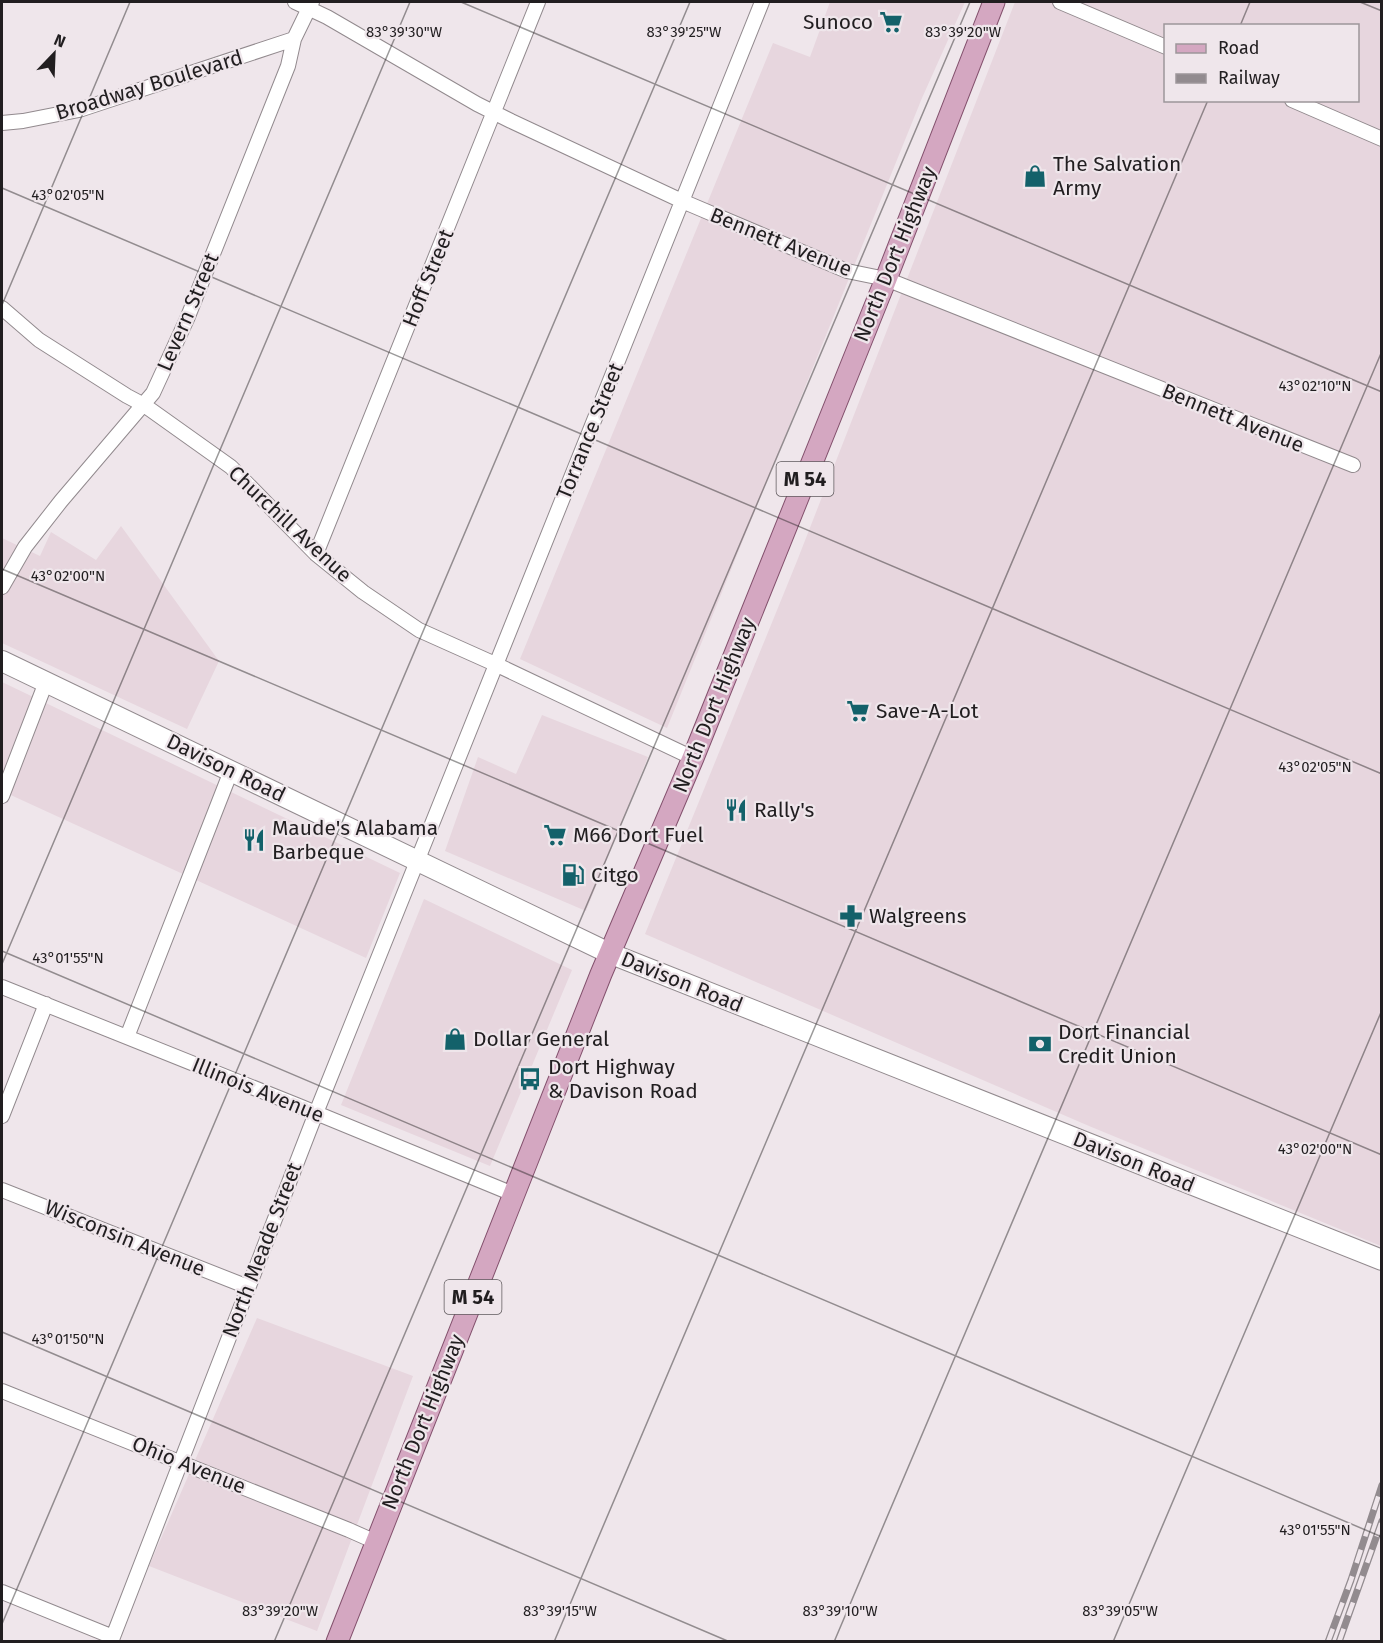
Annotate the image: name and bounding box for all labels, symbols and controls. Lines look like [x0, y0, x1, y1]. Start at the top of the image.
place label: Sunoco [803, 9, 873, 35]
supermarket icon: Sunoco [878, 9, 904, 35]
text: 83°39'30"W [366, 23, 443, 41]
text: 83°39'25"W [647, 23, 722, 41]
text: 83°39'20"W [925, 23, 1002, 41]
north arrow [24, 24, 84, 84]
legend [1164, 24, 1359, 102]
text: N [51, 30, 68, 51]
text: Road [1218, 37, 1260, 59]
street label: Broadway Boulevard [52, 44, 246, 126]
text: Railway [1218, 67, 1280, 89]
place label: The Salvation Army [1053, 151, 1181, 201]
street label: North Dort Highway [848, 162, 942, 346]
shop icon: The Salvation Army [1022, 163, 1048, 189]
text: 43°02'05"N [31, 186, 105, 204]
street label: Bennett Avenue [706, 202, 856, 282]
street label: Hoff Street [397, 225, 460, 331]
street label: Levern Street [151, 249, 225, 375]
street label: Torrance Street [551, 359, 629, 503]
text: 43°02'10"N [1279, 377, 1351, 395]
street label: Bennett Avenue [1158, 378, 1308, 458]
street label: Churchill Avenue [223, 460, 357, 588]
road number: M 54 [776, 462, 834, 496]
text: 43°02'00"N [31, 567, 105, 585]
street label: North Dort Highway [667, 613, 761, 797]
supermarket icon: Save-A-Lot [845, 698, 871, 724]
place label: Save-A-Lot [876, 698, 979, 724]
street label: Davison Road [162, 728, 290, 808]
text: 43°02'05"N [1278, 758, 1352, 776]
restaurant icon: Rally's [723, 797, 749, 823]
place label: Rally's [754, 797, 815, 823]
place label: Maude's Alabama Barbeque [272, 815, 438, 865]
supermarket icon: M66 Dort Fuel [542, 822, 568, 848]
place label: M66 Dort Fuel [573, 822, 704, 848]
restaurant icon: Maude's Alabama Barbeque [241, 827, 267, 853]
fuel station icon: Citgo [560, 862, 586, 888]
place label: Citgo [591, 862, 639, 888]
pharmacy icon: Walgreens [838, 903, 864, 929]
place label: Walgreens [869, 903, 967, 929]
street label: Davison Road [617, 946, 747, 1018]
text: 43°01'55"N [32, 949, 104, 967]
place label: Dort Financial Credit Union [1058, 1019, 1190, 1069]
shop icon: Dollar General [442, 1026, 468, 1052]
place label: Dollar General [473, 1026, 609, 1052]
bank icon: Dort Financial Credit Union [1027, 1031, 1053, 1057]
street label: Illinois Avenue [188, 1052, 328, 1128]
place label: Dort Highway & Davison Road [548, 1054, 698, 1104]
bus stop icon: Dort Highway & Davison Road [517, 1066, 543, 1092]
street label: Davison Road [1069, 1126, 1199, 1198]
text: 43°02'00"N [1278, 1140, 1352, 1158]
street label: North Meade Street [217, 1158, 308, 1341]
street label: Wisconsin Avenue [41, 1194, 209, 1282]
road number: M 54 [444, 1280, 502, 1314]
text: 43°01'50"N [32, 1330, 104, 1348]
street label: North Dort Highway [376, 1330, 470, 1514]
street label: Ohio Avenue [128, 1430, 250, 1500]
text: 43°01'55"N [1279, 1521, 1351, 1539]
text: 83°39'20"W [242, 1602, 319, 1620]
text: 83°39'15"W [523, 1602, 598, 1620]
text: 83°39'10"W [802, 1602, 878, 1620]
text: 83°39'05"W [1082, 1602, 1158, 1620]

